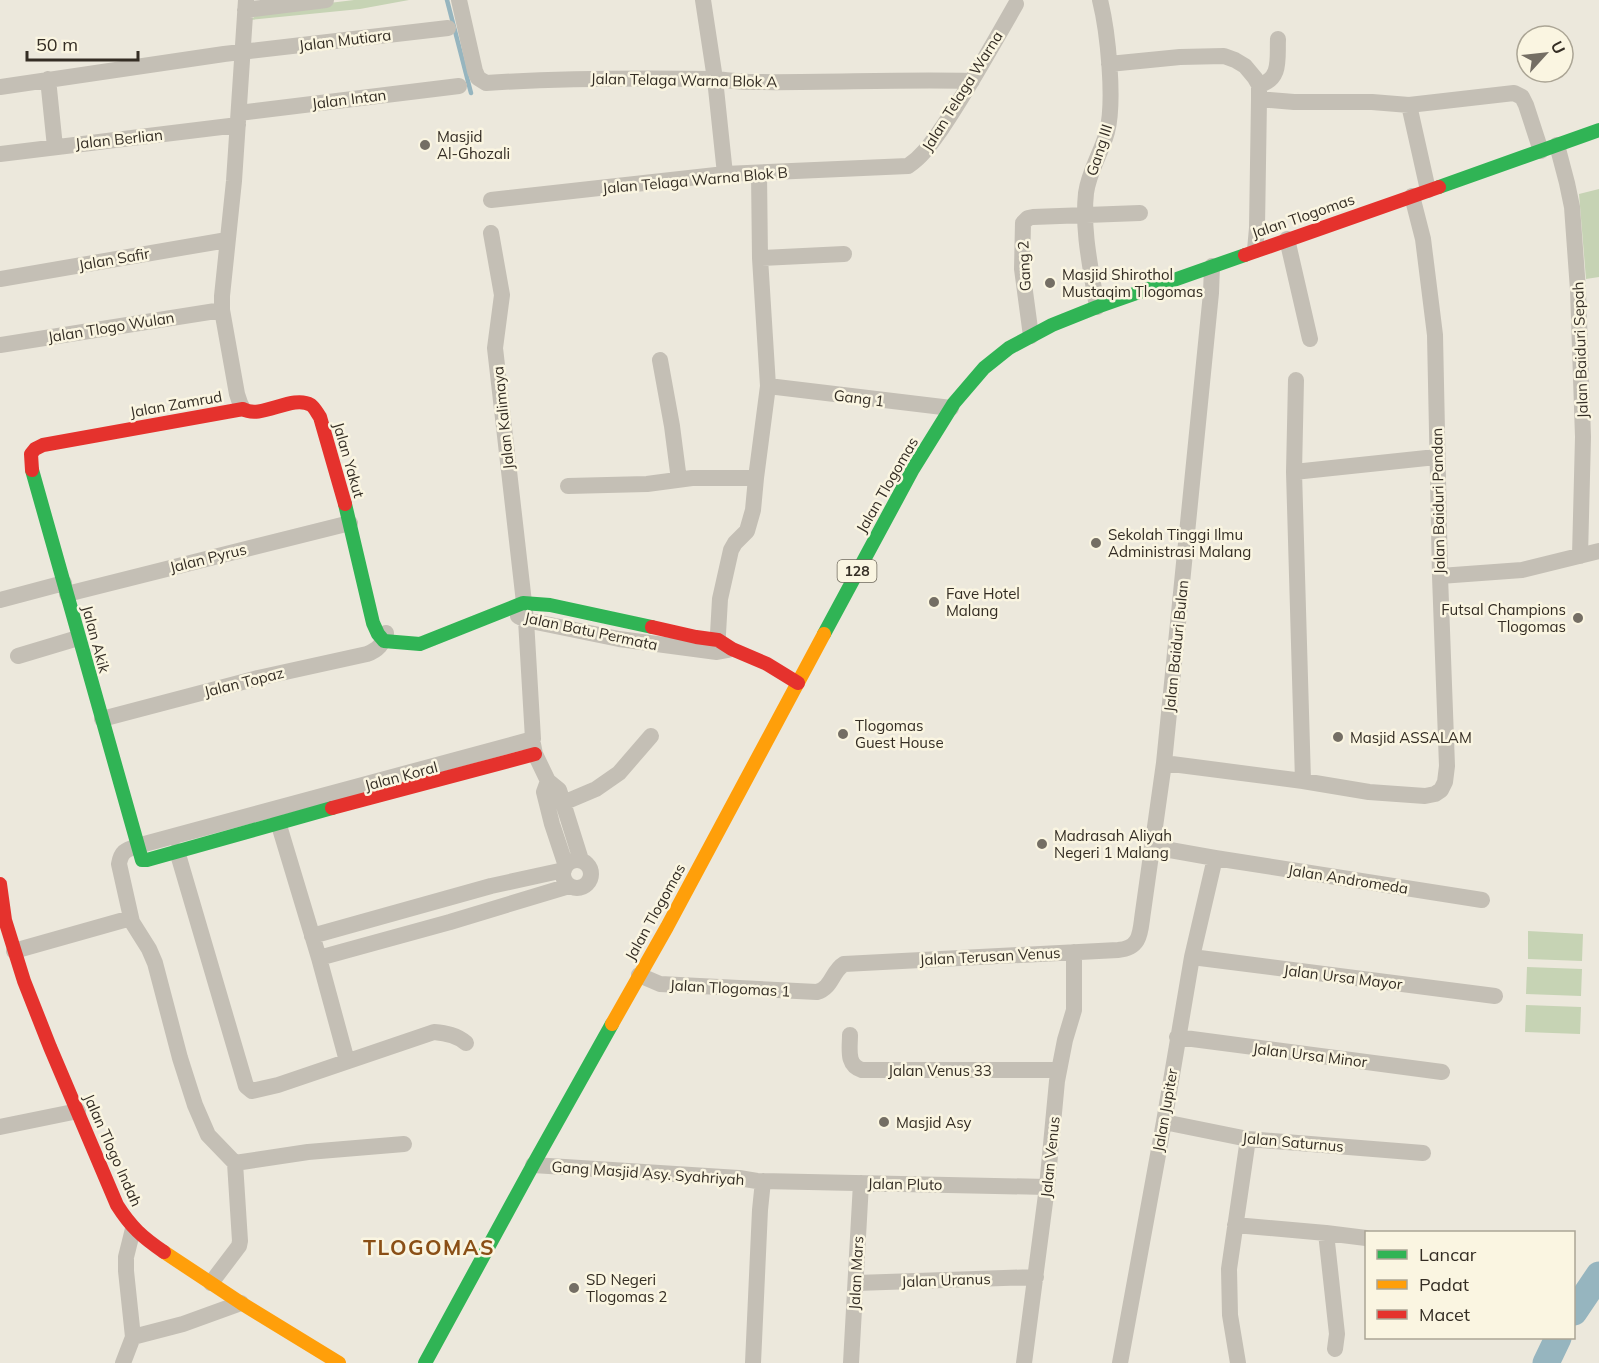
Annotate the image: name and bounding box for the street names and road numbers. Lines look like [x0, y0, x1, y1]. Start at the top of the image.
street label: Jalan Mutiara [298, 25, 392, 55]
street label: Jalan Telaga Warna [917, 28, 1007, 154]
street label: Jalan Telaga Warna Blok A [590, 69, 778, 91]
street label: Jalan Intan [311, 85, 387, 113]
street label: Gang III [1082, 122, 1116, 178]
street label: Jalan Berlian [74, 125, 164, 153]
street label: Jalan Telaga Warna Blok B [602, 162, 788, 198]
street label: Jalan Tlogomas [1249, 189, 1357, 243]
street label: Gang 2 [1013, 240, 1035, 292]
street label: Jalan Safir [77, 243, 151, 275]
street label: Jalan Baiduri Sepah [1568, 281, 1592, 419]
street label: Jalan Tlogo Wulan [46, 308, 176, 346]
street label: Jalan Kalimaya [488, 365, 518, 471]
street label: Gang 1 [833, 385, 885, 411]
street label: Jalan Zamrud [128, 387, 224, 421]
street label: Jalan Yakut [329, 420, 369, 500]
street label: Jalan Baiduri Pandan [1427, 428, 1449, 574]
street label: Jalan Tlogomas [852, 434, 922, 536]
street label: Jalan Pyrus [168, 539, 248, 577]
road number: 128 [838, 560, 876, 582]
street label: Jalan Baiduri Bulan [1160, 579, 1192, 713]
street label: Jalan Akik [78, 603, 114, 675]
street label: Jalan Batu Permata [523, 608, 659, 654]
street label: Jalan Topaz [202, 663, 286, 701]
street label: Jalan Koral [362, 757, 440, 795]
street label: Jalan Tlogomas [621, 860, 689, 964]
street label: Jalan Andromeda [1287, 860, 1409, 898]
street label: Jalan Terusan Venus [919, 943, 1061, 969]
street label: Jalan Ursa Mayor [1283, 960, 1404, 994]
street label: Jalan Tlogomas 1 [669, 975, 791, 1001]
street label: Jalan Ursa Minor [1252, 1039, 1369, 1072]
street label: Jalan Venus 33 [888, 1061, 992, 1080]
street label: Jalan Jupiter [1148, 1066, 1182, 1153]
street label: Jalan Tlogo Indah [80, 1091, 146, 1209]
street label: Jalan Venus [1036, 1115, 1064, 1199]
street label: Jalan Saturnus [1241, 1128, 1345, 1156]
street label: Gang Masjid Asy. Syahriyah [551, 1157, 745, 1189]
street label: Jalan Pluto [867, 1174, 943, 1194]
street label: Jalan Mars [845, 1236, 867, 1310]
street label: Jalan Uranus [901, 1269, 991, 1291]

